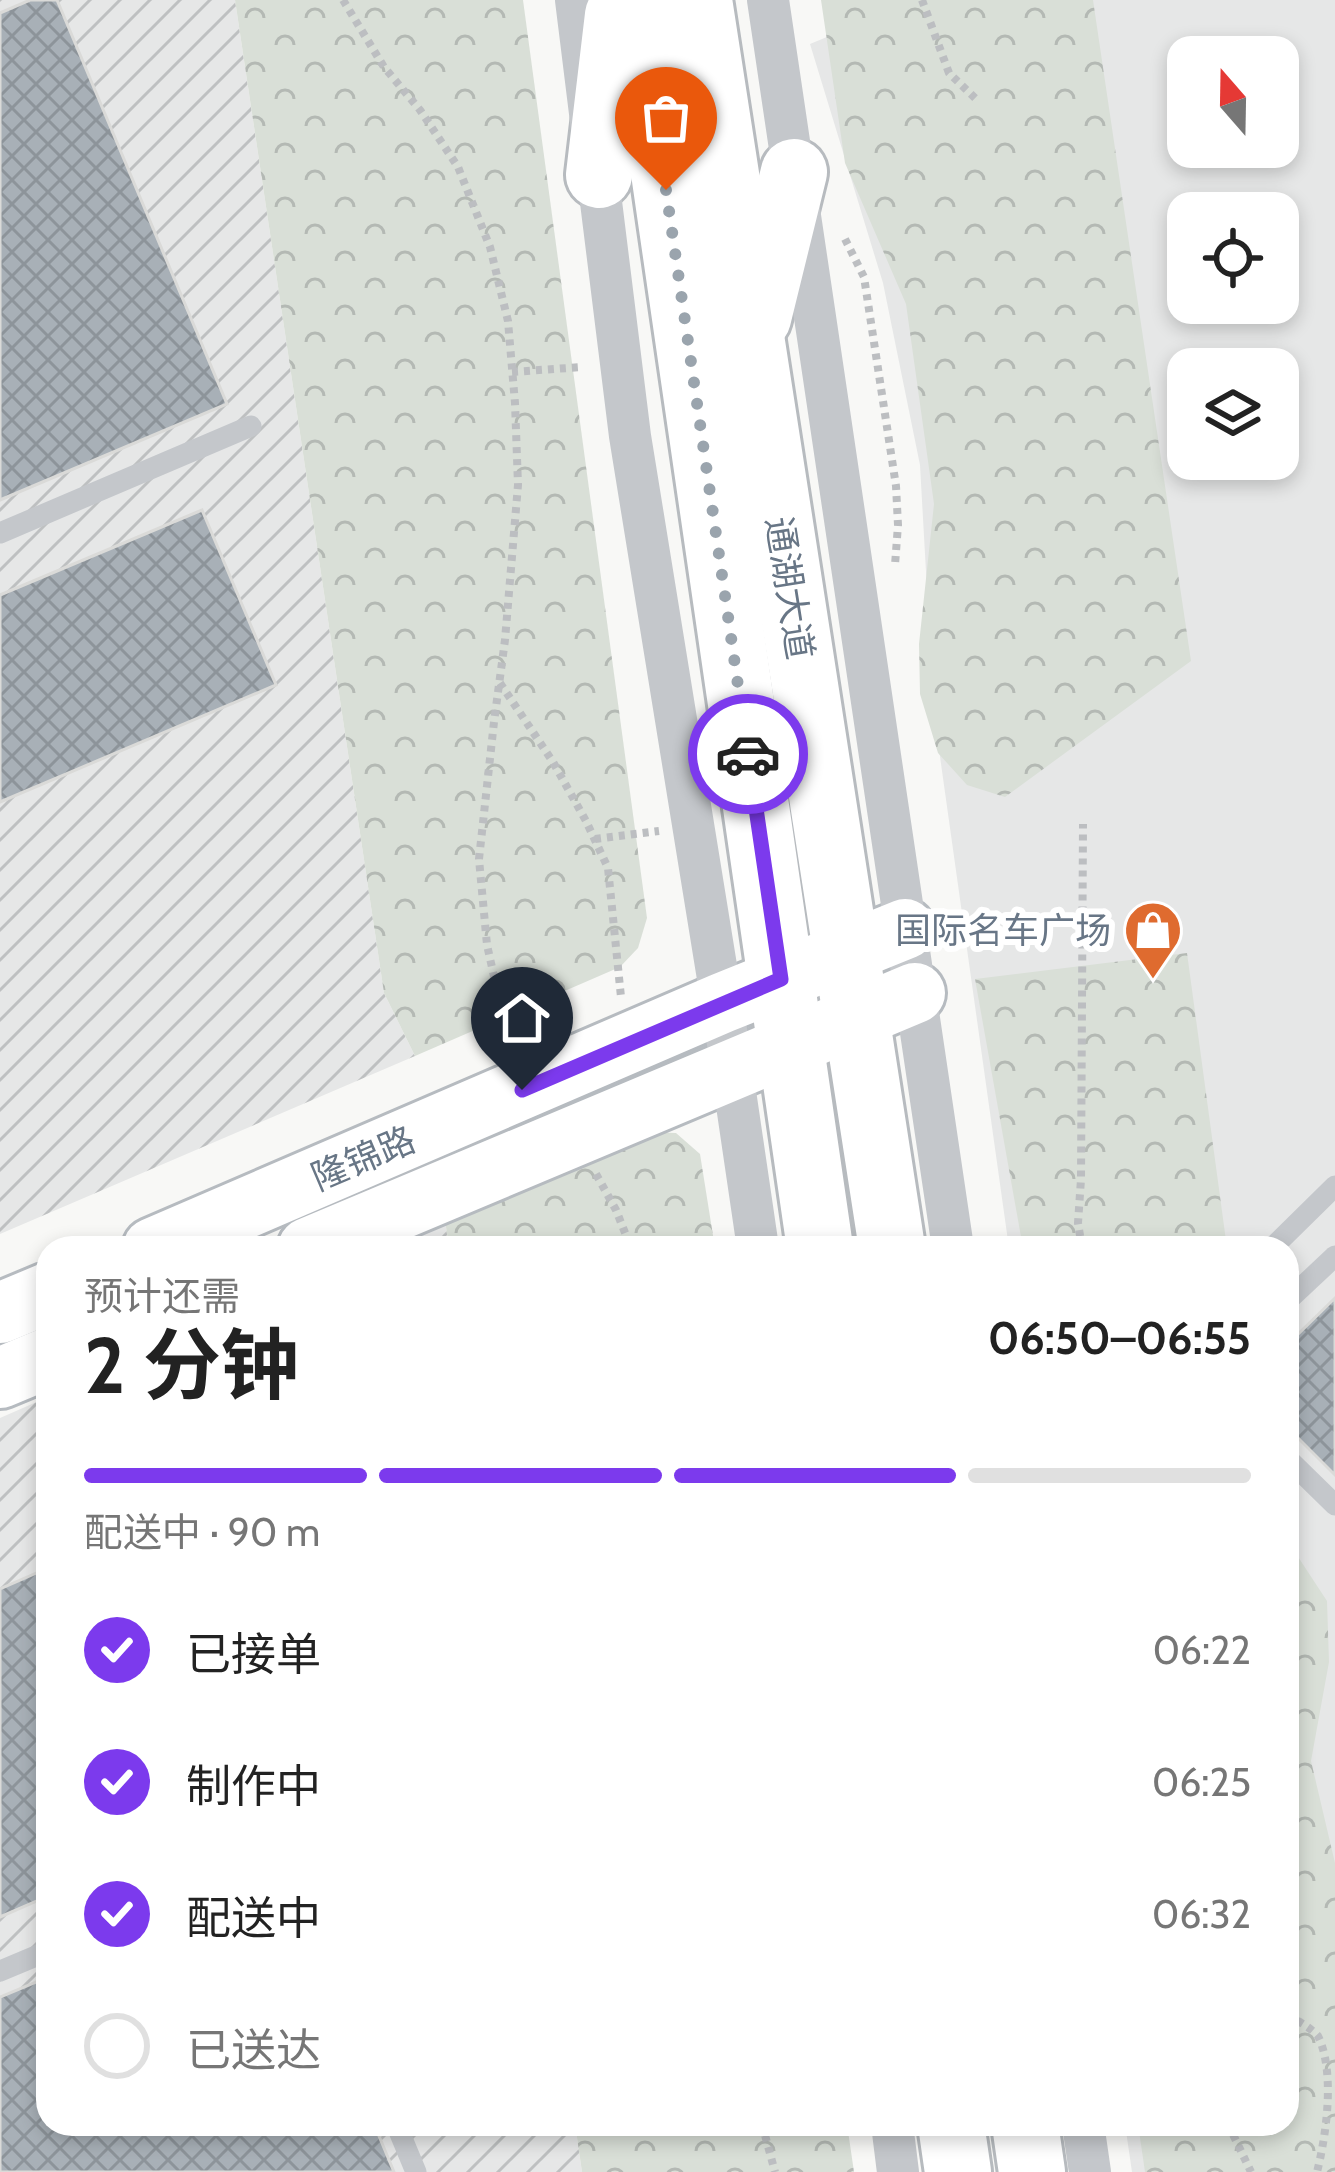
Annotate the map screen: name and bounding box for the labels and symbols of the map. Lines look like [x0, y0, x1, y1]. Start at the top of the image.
north arrow [1167, 36, 1299, 168]
pin [615, 67, 717, 190]
street label: 通湖大道 [757, 513, 823, 663]
courier [688, 694, 808, 814]
shop icon: 国际名车广场 [1122, 899, 1184, 981]
place label: 国际名车广场 [895, 908, 1111, 952]
pin [471, 967, 573, 1090]
street label: 隆锦路 [305, 1117, 421, 1199]

